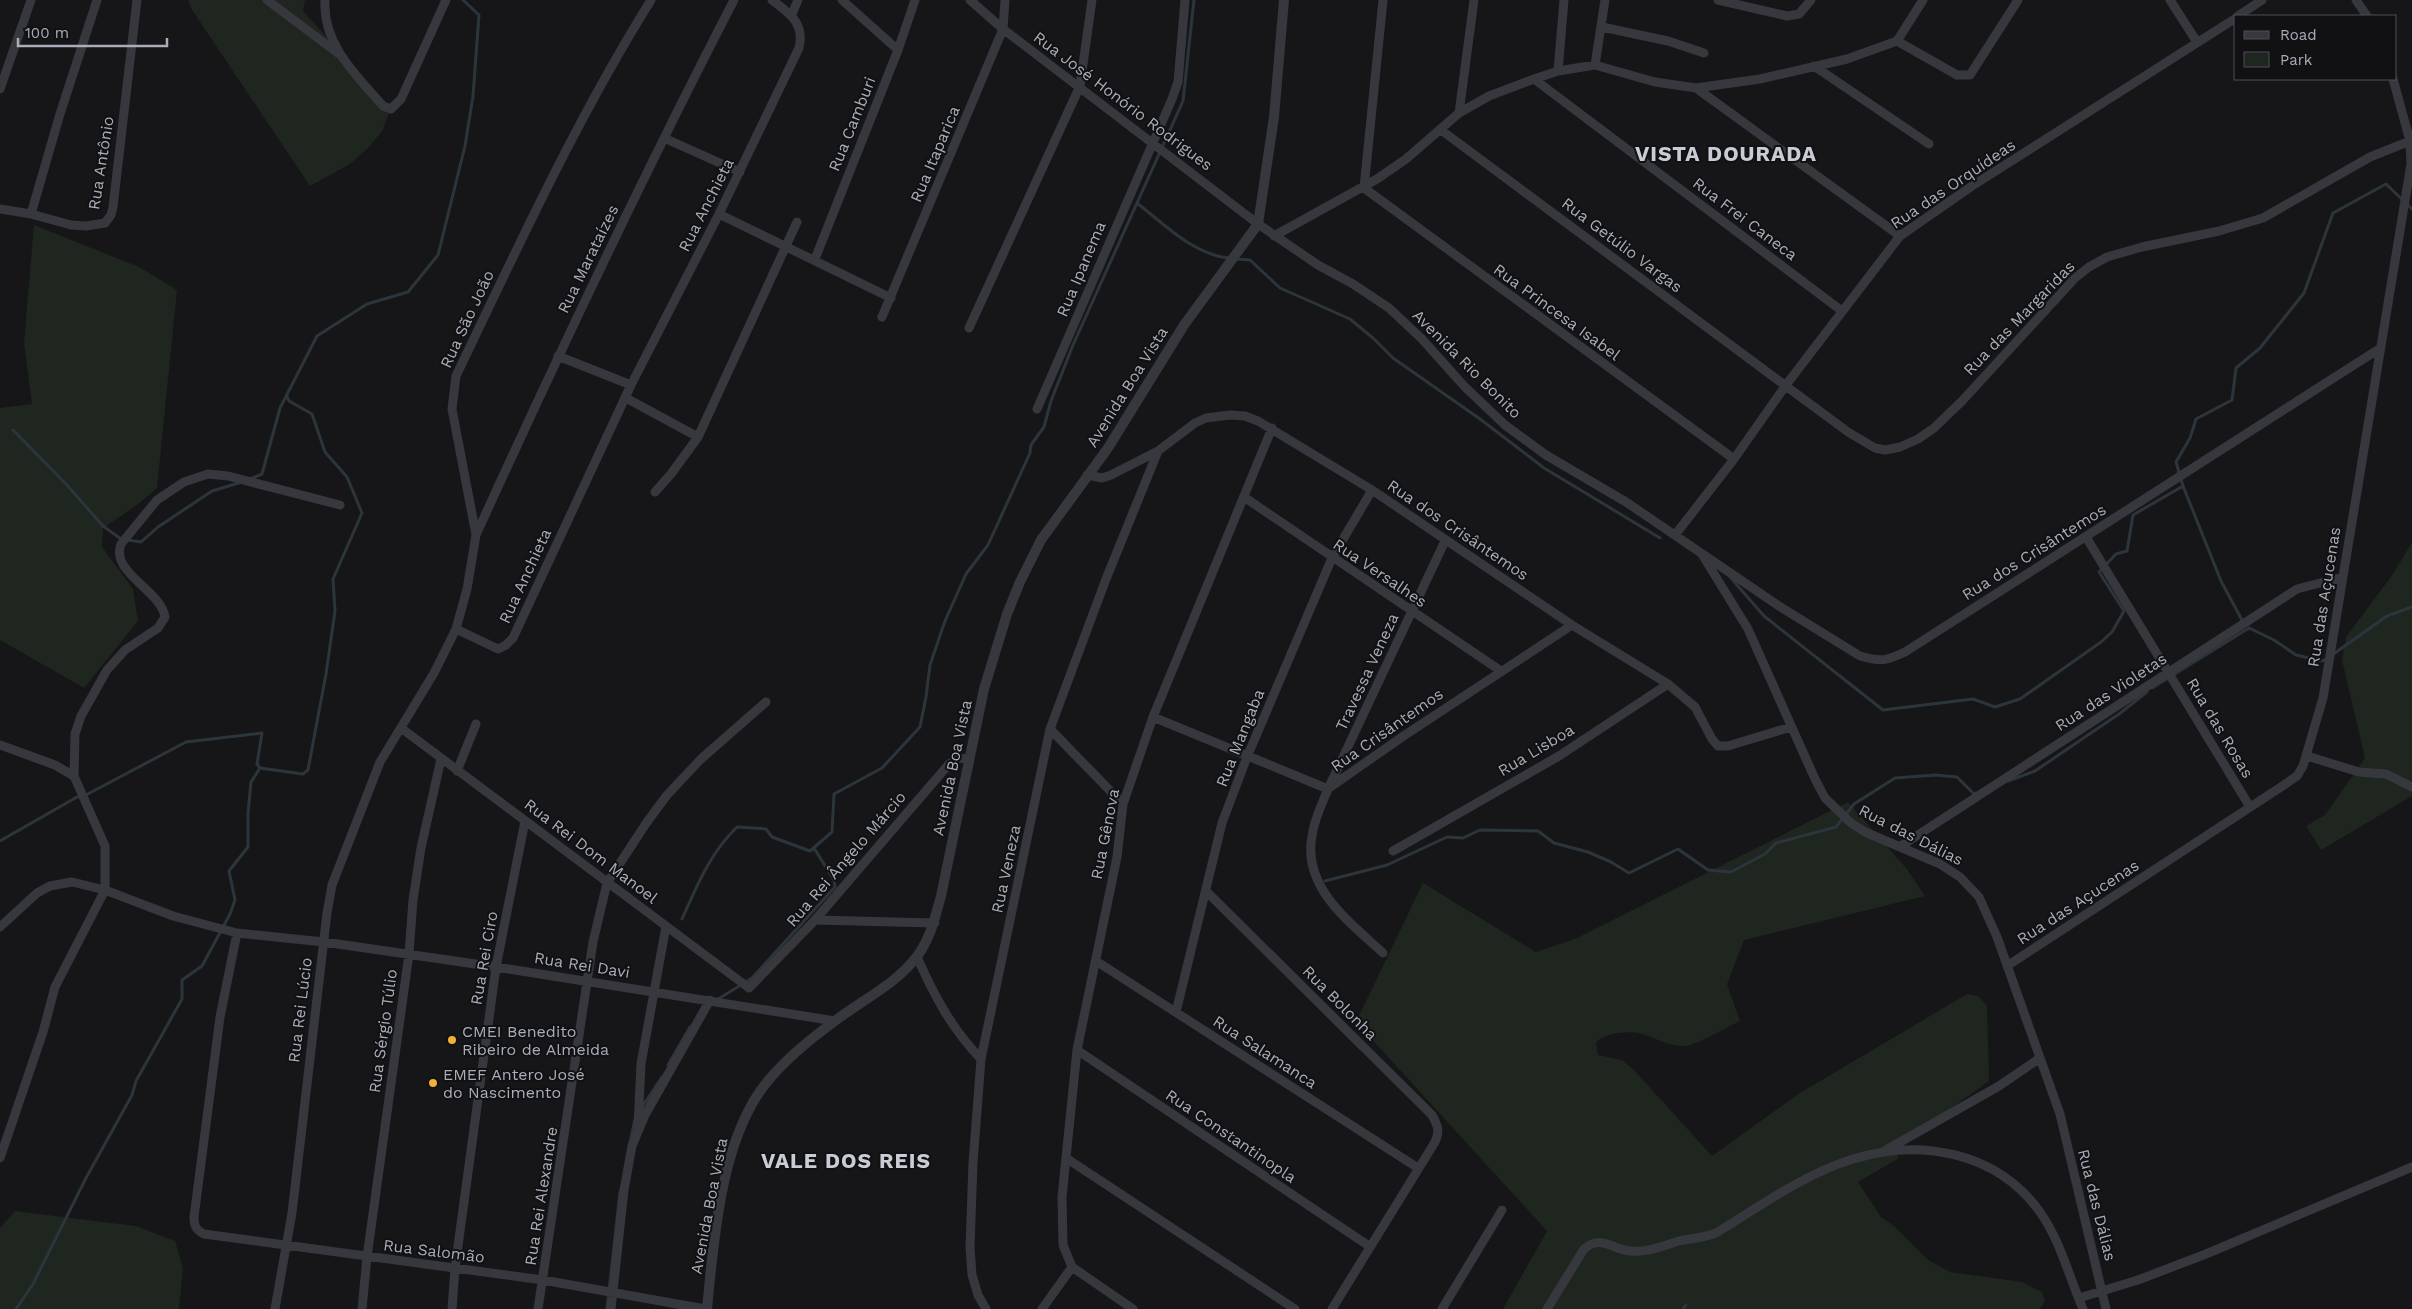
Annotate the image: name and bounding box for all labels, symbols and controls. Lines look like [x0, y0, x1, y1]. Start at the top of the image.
scale bar [18, 15, 166, 47]
legend [2234, 15, 2397, 80]
text: 100 m [25, 24, 69, 42]
text: Road [2280, 26, 2317, 44]
street label: Rua José Honório Rodrigues [1030, 27, 1216, 175]
text: Park [2280, 51, 2313, 69]
street label: Rua Camburi [824, 74, 880, 174]
street label: Rua Itaparica [906, 103, 964, 205]
street label: Rua Antônio [84, 115, 118, 211]
street label: Rua das Orquídeas [1887, 135, 2019, 233]
district label: VISTA DOURADA [1635, 141, 1817, 166]
street label: Rua Anchieta [674, 155, 738, 255]
street label: Rua Frei Caneca [1689, 174, 1801, 264]
street label: Rua Getúlio Vargas [1558, 194, 1686, 296]
street label: Rua Marataízes [554, 202, 622, 316]
street label: Rua Ipanema [1052, 218, 1110, 320]
street label: Rua das Margaridas [1959, 257, 2079, 379]
street label: Rua Princesa Isabel [1490, 260, 1624, 364]
street label: Rua São João [436, 267, 498, 371]
street label: Avenida Rio Bonito [1409, 306, 1525, 422]
street label: Avenida Boa Vista [1082, 323, 1172, 451]
street label: Rua dos Crisântemos [1384, 476, 1532, 584]
street label: Rua dos Crisântemos [1958, 500, 2110, 604]
street label: Rua Anchieta [495, 526, 555, 626]
street label: Rua das Açucenas [2304, 526, 2344, 668]
street label: Rua Versalhes [1330, 535, 1430, 611]
street label: Travessa Veneza [1331, 610, 1403, 734]
street label: Rua das Violetas [2052, 649, 2170, 735]
street label: Rua das Rosas [2183, 675, 2257, 781]
street label: Rua Crisântemos [1327, 684, 1447, 776]
street label: Rua Mangaba [1212, 686, 1268, 790]
street label: Avenida Boa Vista [928, 698, 976, 838]
street label: Rua Lisboa [1494, 720, 1578, 780]
street label: Rua Rei Ângelo Márcio [782, 787, 910, 931]
street label: Rua Gênova [1087, 787, 1123, 881]
street label: Rua Rei Dom Manoel [521, 795, 661, 907]
street label: Rua das Dálias [1856, 800, 1966, 870]
street label: Rua Veneza [987, 823, 1025, 915]
street label: Rua das Açucenas [2013, 855, 2143, 949]
street label: Rua Rei Ciro [466, 910, 502, 1006]
street label: Rua Rei Davi [533, 948, 631, 982]
street label: Rua Rei Lúcio [284, 956, 316, 1064]
street label: Rua Bolonha [1299, 962, 1381, 1044]
street label: Rua Sérgio Túlio [365, 968, 401, 1094]
street label: Rua Salamanca [1210, 1011, 1320, 1093]
place label: CMEI Benedito Ribeiro de Almeida [462, 1022, 609, 1059]
marker: CMEI Benedito Ribeiro de Almeida [446, 1034, 458, 1046]
place label: EMEF Antero José do Nascimento [443, 1065, 585, 1102]
marker: EMEF Antero José do Nascimento [427, 1077, 439, 1089]
street label: Rua Constantinopla [1162, 1085, 1300, 1187]
street label: Rua Rei Alexandre [521, 1125, 561, 1267]
street label: Avenida Boa Vista [686, 1136, 732, 1276]
street label: Rua das Dálias [2074, 1147, 2120, 1263]
district label: VALE DOS REIS [761, 1148, 931, 1173]
street label: Rua Salomão [382, 1235, 486, 1267]

